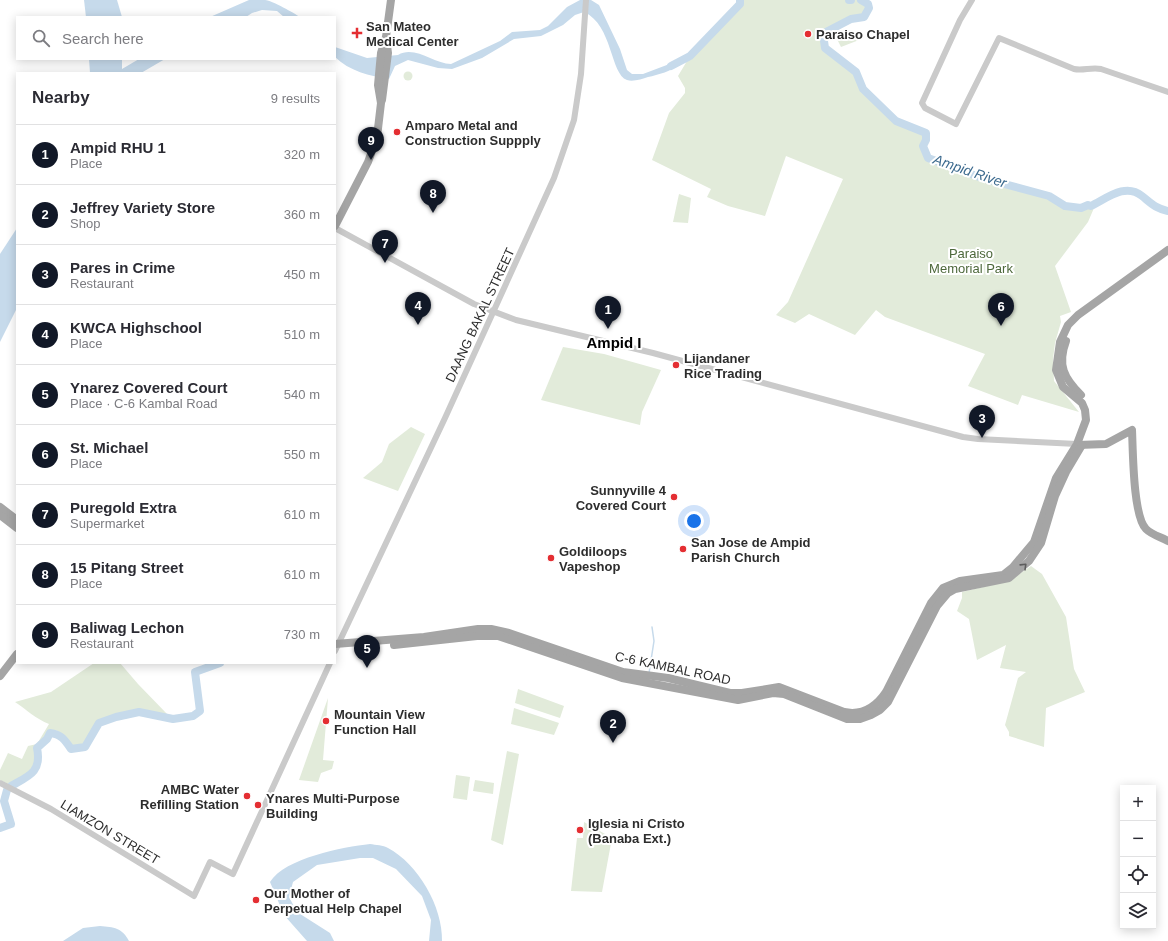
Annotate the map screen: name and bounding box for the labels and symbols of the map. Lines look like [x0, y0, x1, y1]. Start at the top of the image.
place label: San Mateo Medical Center [366, 19, 458, 49]
marker: San Mateo Medical Center [351, 27, 363, 39]
place label: Paraiso Chapel [816, 27, 910, 42]
marker: Paraiso Chapel [803, 29, 813, 39]
place label: Amparo Metal and Construction Suppply [405, 118, 542, 148]
pin: 9 [358, 127, 384, 160]
marker: Amparo Metal and Construction Suppply [392, 127, 402, 137]
water label: Ampid River [930, 151, 1010, 191]
pin: 8 [420, 180, 446, 213]
pin: 7 [372, 230, 398, 263]
street label: DAANG BAKAL STREET [442, 246, 518, 384]
park label: Paraiso Memorial Park [929, 246, 1013, 276]
pin: 4 [405, 292, 431, 325]
pin: 6 [988, 293, 1014, 326]
pin: 1 [595, 296, 621, 329]
district label: Ampid I [587, 334, 642, 351]
place label: Lijandaner Rice Trading [684, 351, 762, 381]
marker: Lijandaner Rice Trading [671, 360, 681, 370]
pin: 3 [969, 405, 995, 438]
place label: Sunnyville 4 Covered Court [576, 483, 667, 513]
marker: Sunnyville 4 Covered Court [669, 492, 679, 502]
your location [684, 511, 704, 531]
place label: San Jose de Ampid Parish Church [691, 535, 810, 565]
place label: Goldiloops Vapeshop [559, 544, 627, 574]
marker: San Jose de Ampid Parish Church [678, 544, 688, 554]
marker: Goldiloops Vapeshop [546, 553, 556, 563]
one-way arrow [1019, 563, 1027, 571]
pin: 5 [354, 635, 380, 668]
street label: C-6 KAMBAL ROAD [614, 648, 732, 688]
place label: Mountain View Function Hall [334, 707, 426, 737]
pin: 2 [600, 710, 626, 743]
marker: Mountain View Function Hall [321, 716, 331, 726]
place label: AMBC Water Refilling Station [140, 782, 239, 812]
marker: AMBC Water Refilling Station [242, 791, 252, 801]
place label: Ynares Multi-Purpose Building [266, 791, 400, 821]
street label: LIAMZON STREET [58, 797, 162, 867]
marker: Ynares Multi-Purpose Building [253, 800, 263, 810]
place label: Iglesia ni Cristo (Banaba Ext.) [588, 816, 685, 846]
marker: Iglesia ni Cristo (Banaba Ext.) [575, 825, 585, 835]
place label: Our Mother of Perpetual Help Chapel [264, 886, 402, 916]
marker: Our Mother of Perpetual Help Chapel [251, 895, 261, 905]

